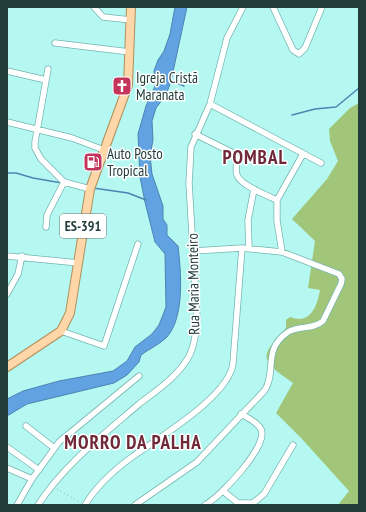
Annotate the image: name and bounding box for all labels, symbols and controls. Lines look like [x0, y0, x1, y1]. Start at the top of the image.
place label: Igreja Cristã Maranata [136, 68, 198, 104]
church icon: Igreja Cristã Maranata [111, 75, 133, 97]
place label: Auto Posto Tropical [107, 144, 163, 180]
district label: POMBAL [223, 145, 287, 169]
fuel station icon: Auto Posto Tropical [82, 151, 104, 173]
road number: ES-391 [60, 214, 106, 238]
street label: Rua Maria Monteiro [183, 233, 203, 335]
district label: MORRO DA PALHA [64, 430, 202, 454]

